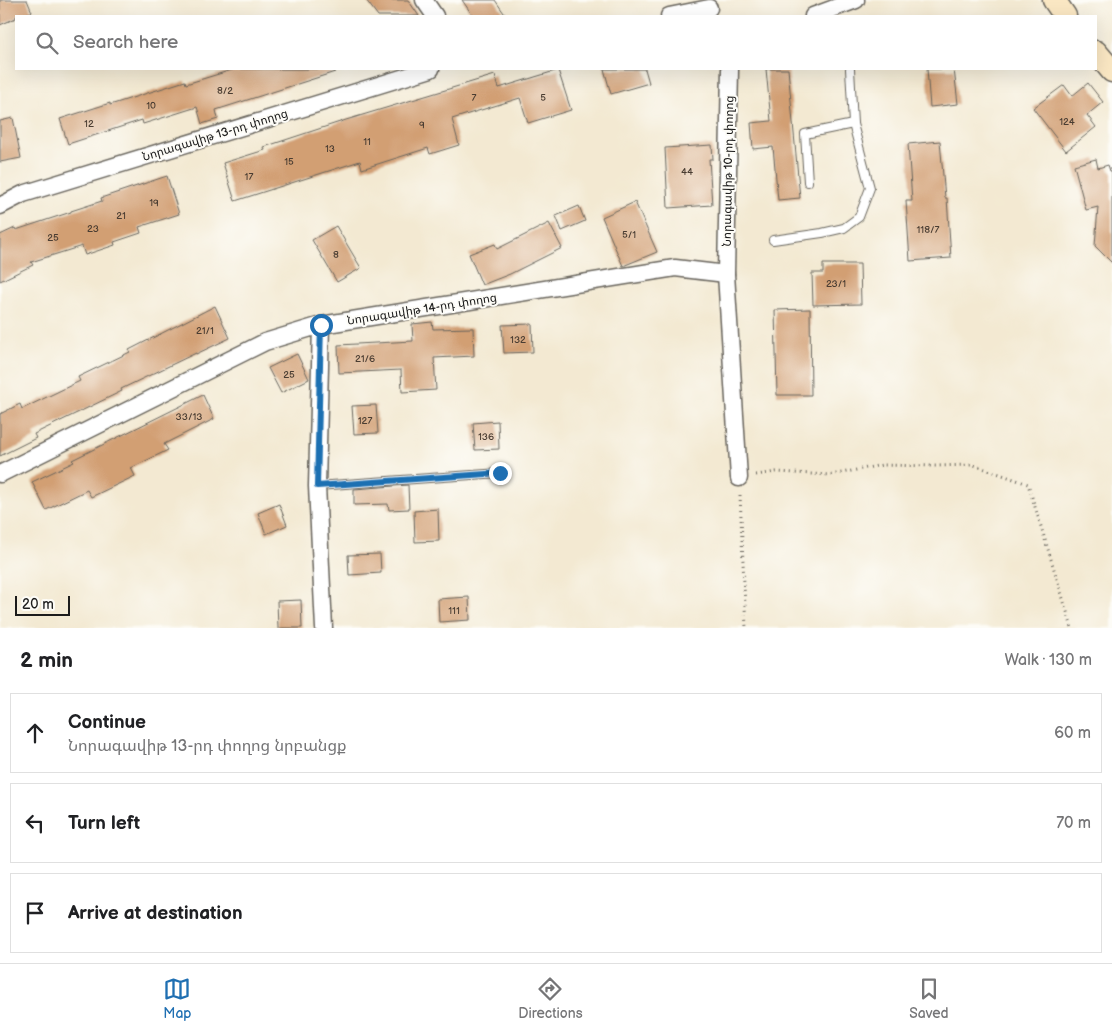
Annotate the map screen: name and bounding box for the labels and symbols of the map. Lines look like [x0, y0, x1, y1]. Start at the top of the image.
house number: 8/2 [217, 85, 233, 97]
house number: 7 [472, 92, 477, 104]
house number: 5 [540, 92, 546, 104]
street label: Նորագավիթ 10-րդ փողոց [720, 95, 737, 247]
house number: 10 [146, 100, 156, 112]
street label: Նորագավիթ 13-րդ փողոց [140, 106, 290, 165]
house number: 124 [1059, 116, 1075, 128]
house number: 12 [84, 118, 94, 130]
house number: 9 [419, 119, 425, 131]
house number: 11 [363, 136, 371, 148]
house number: 13 [325, 143, 335, 155]
house number: 15 [284, 156, 294, 168]
house number: 44 [681, 166, 693, 178]
house number: 17 [245, 171, 253, 183]
house number: 19 [149, 197, 159, 209]
house number: 21 [116, 210, 126, 222]
house number: 23 [87, 223, 99, 235]
house number: 118/7 [917, 224, 940, 236]
house number: 5/1 [622, 229, 636, 241]
house number: 25 [47, 232, 59, 244]
house number: 8 [333, 249, 339, 261]
house number: 23/1 [826, 278, 846, 290]
street label: Նորագավիթ 14-րդ փողոց [346, 290, 498, 329]
route start [310, 314, 333, 337]
house number: 21/1 [196, 325, 214, 337]
house number: 132 [510, 334, 526, 346]
house number: 21/6 [355, 353, 375, 365]
house number: 25 [283, 369, 295, 381]
house number: 33/13 [176, 411, 202, 423]
house number: 127 [358, 415, 372, 427]
house number: 136 [478, 431, 494, 443]
route end [489, 462, 512, 485]
scale bar [15, 593, 70, 616]
house number: 111 [448, 605, 460, 617]

